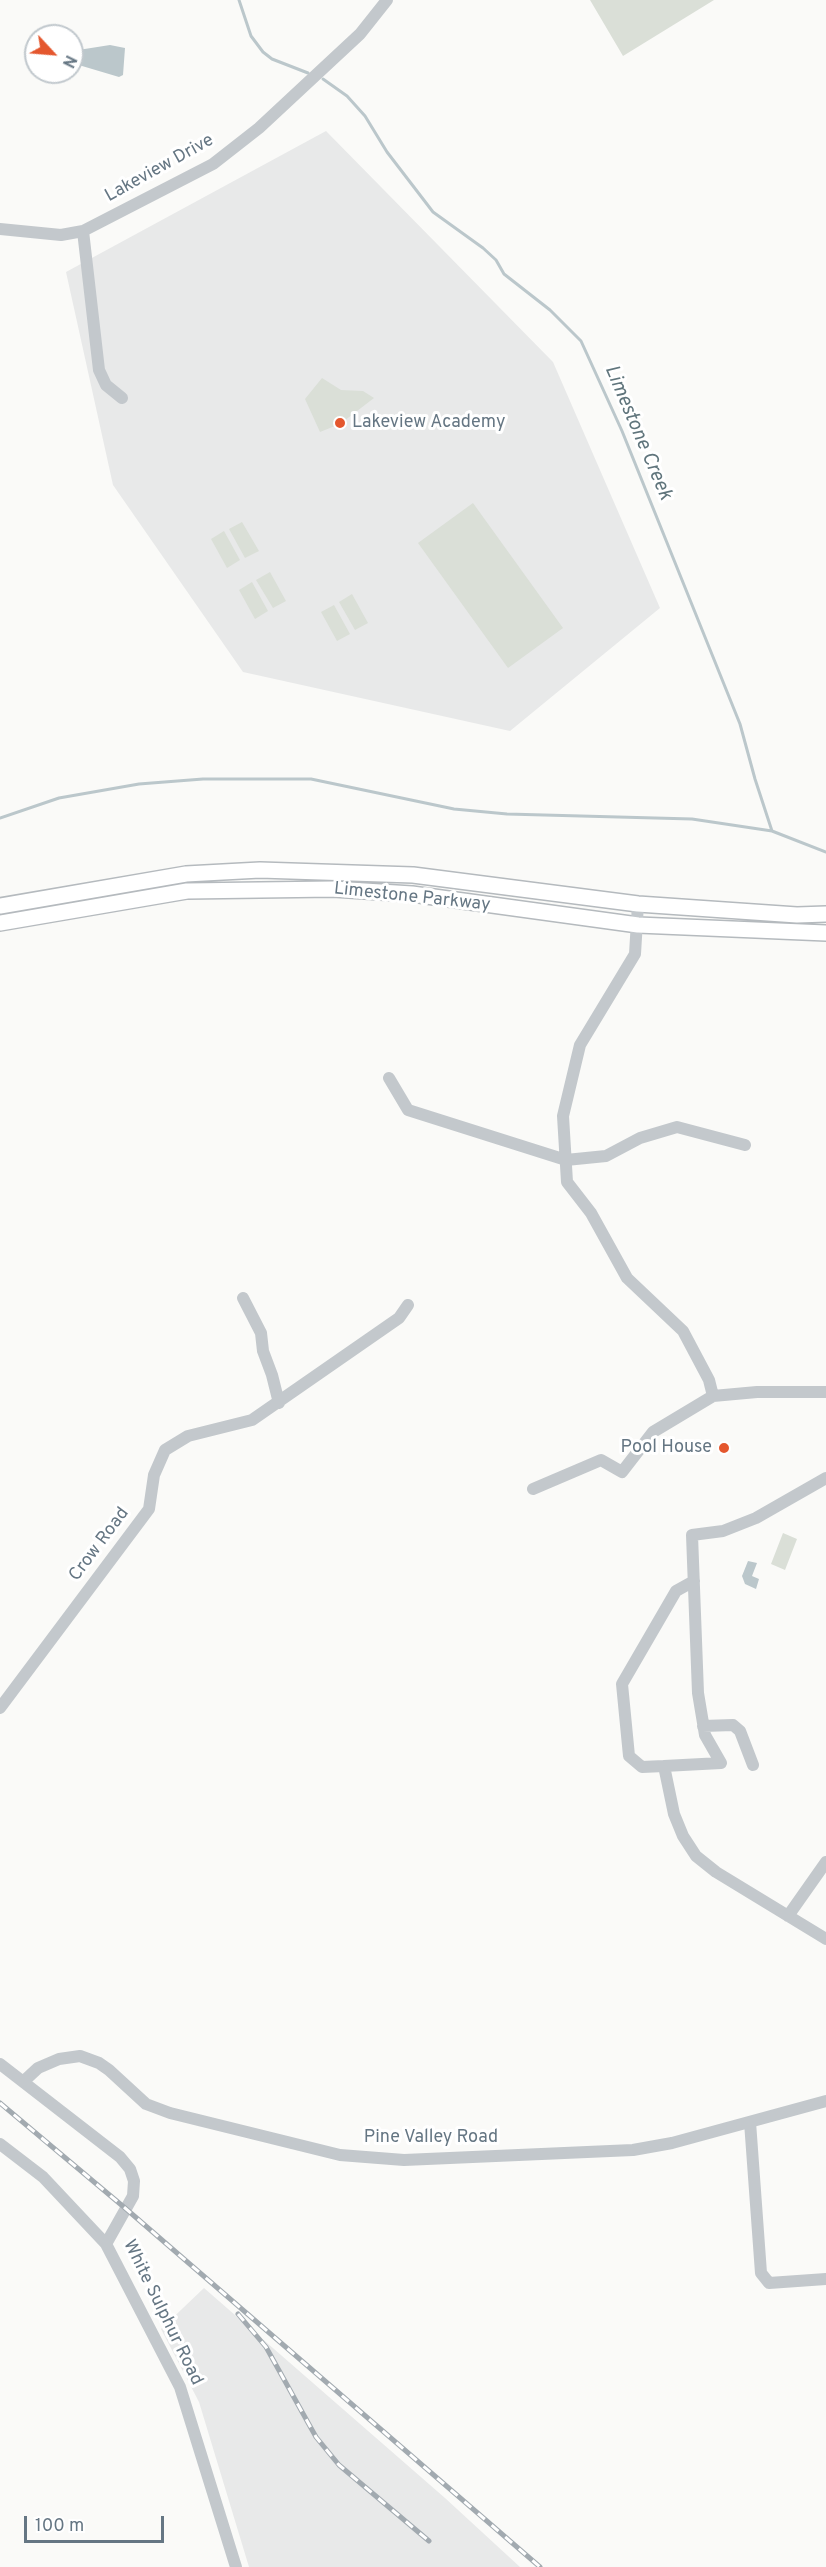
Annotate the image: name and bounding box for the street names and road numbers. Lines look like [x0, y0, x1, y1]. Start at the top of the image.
street label: Lakeview Drive [102, 130, 218, 208]
street label: Limestone Parkway [333, 879, 491, 917]
street label: Crow Road [65, 1504, 135, 1586]
street label: Pine Valley Road [364, 2127, 498, 2149]
street label: White Sulphur Road [117, 2237, 207, 2389]

